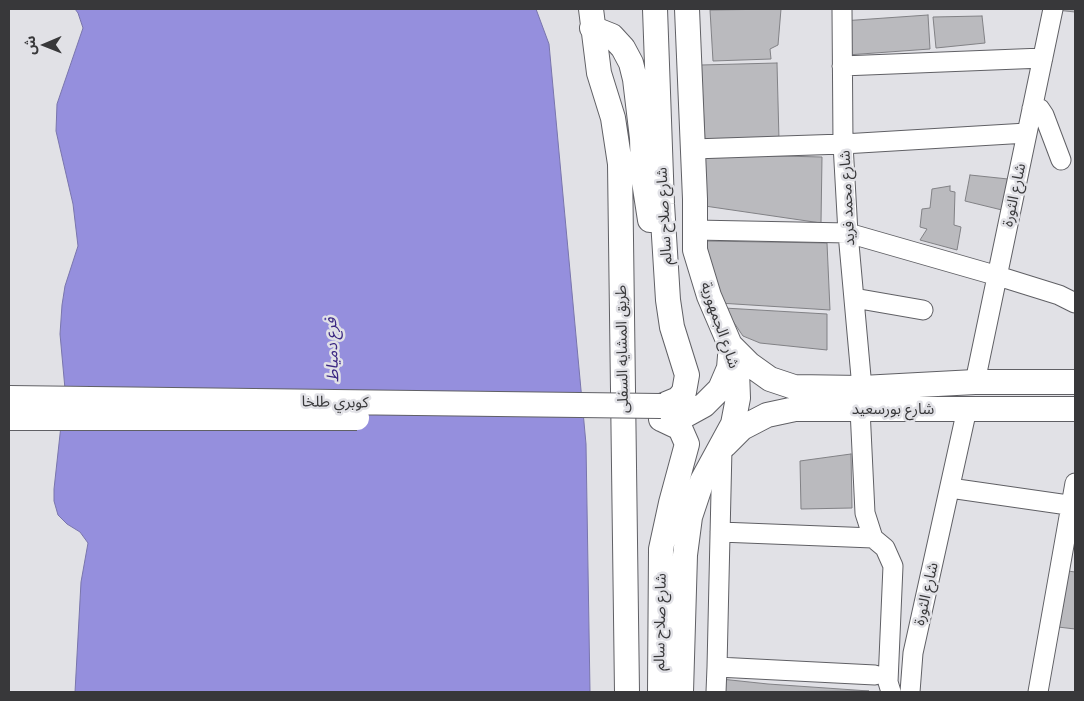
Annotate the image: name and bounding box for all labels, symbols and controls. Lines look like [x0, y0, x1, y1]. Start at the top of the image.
north arrow [20, 20, 70, 70]
text: ش [21, 36, 38, 55]
street label: شارع محمد فريد [836, 150, 858, 246]
street label: شارع الثورة [999, 162, 1029, 228]
street label: شارع صلاح سالم [652, 167, 676, 265]
street label: شارع الجمهورية [697, 279, 743, 371]
street label: طريق المشايه السفلى [612, 285, 632, 413]
water label: فرع دمياط [321, 317, 343, 383]
street label: كوبري طلخا [301, 392, 369, 412]
street label: شارع بورسعيد [852, 400, 934, 418]
street label: شارع الثورة [910, 561, 942, 627]
street label: شارع صلاح سالم [650, 573, 670, 671]

